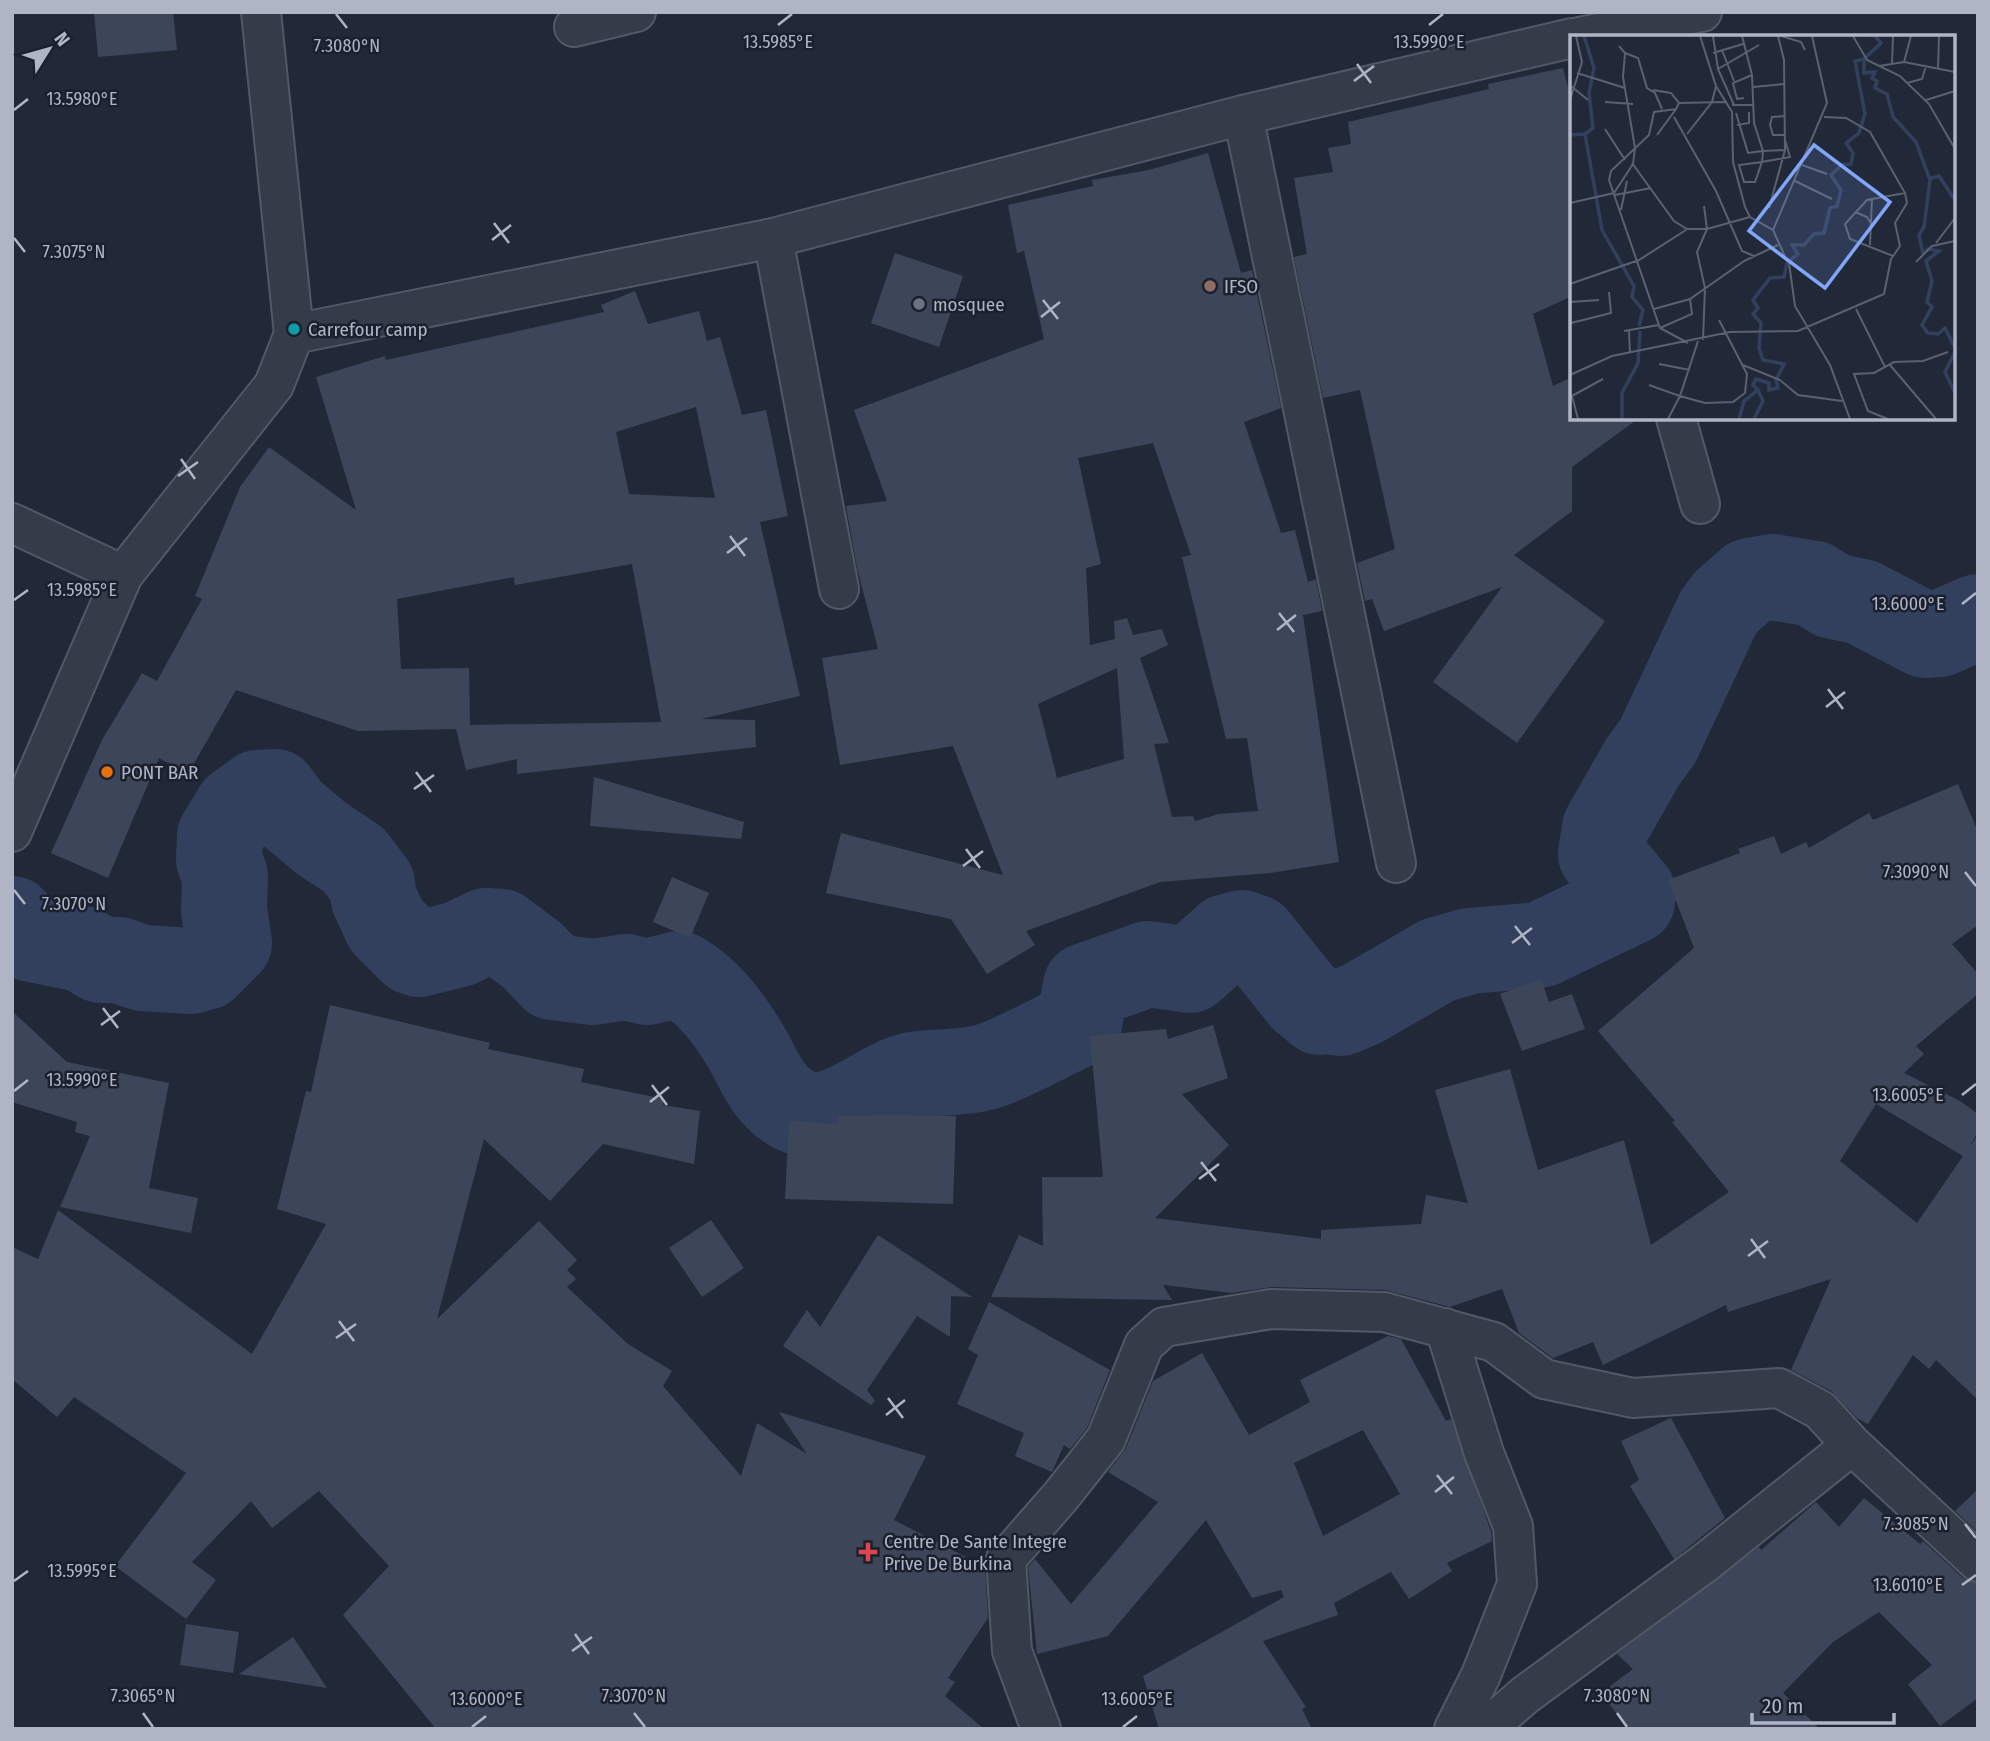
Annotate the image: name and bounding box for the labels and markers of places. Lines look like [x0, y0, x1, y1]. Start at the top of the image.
place label: IFSO [1224, 275, 1258, 298]
marker: IFSO [1202, 278, 1218, 294]
place label: mosquee [933, 293, 1005, 316]
marker: mosquee [911, 296, 927, 312]
place label: Carrefour camp [308, 318, 428, 341]
marker: Carrefour camp [286, 321, 302, 337]
place label: PONT BAR [121, 761, 198, 784]
marker: PONT BAR [99, 764, 115, 780]
place label: Centre De Sante Integre Prive De Burkina [884, 1530, 1067, 1575]
marker: Centre De Sante Integre Prive De Burkina [858, 1542, 878, 1562]

